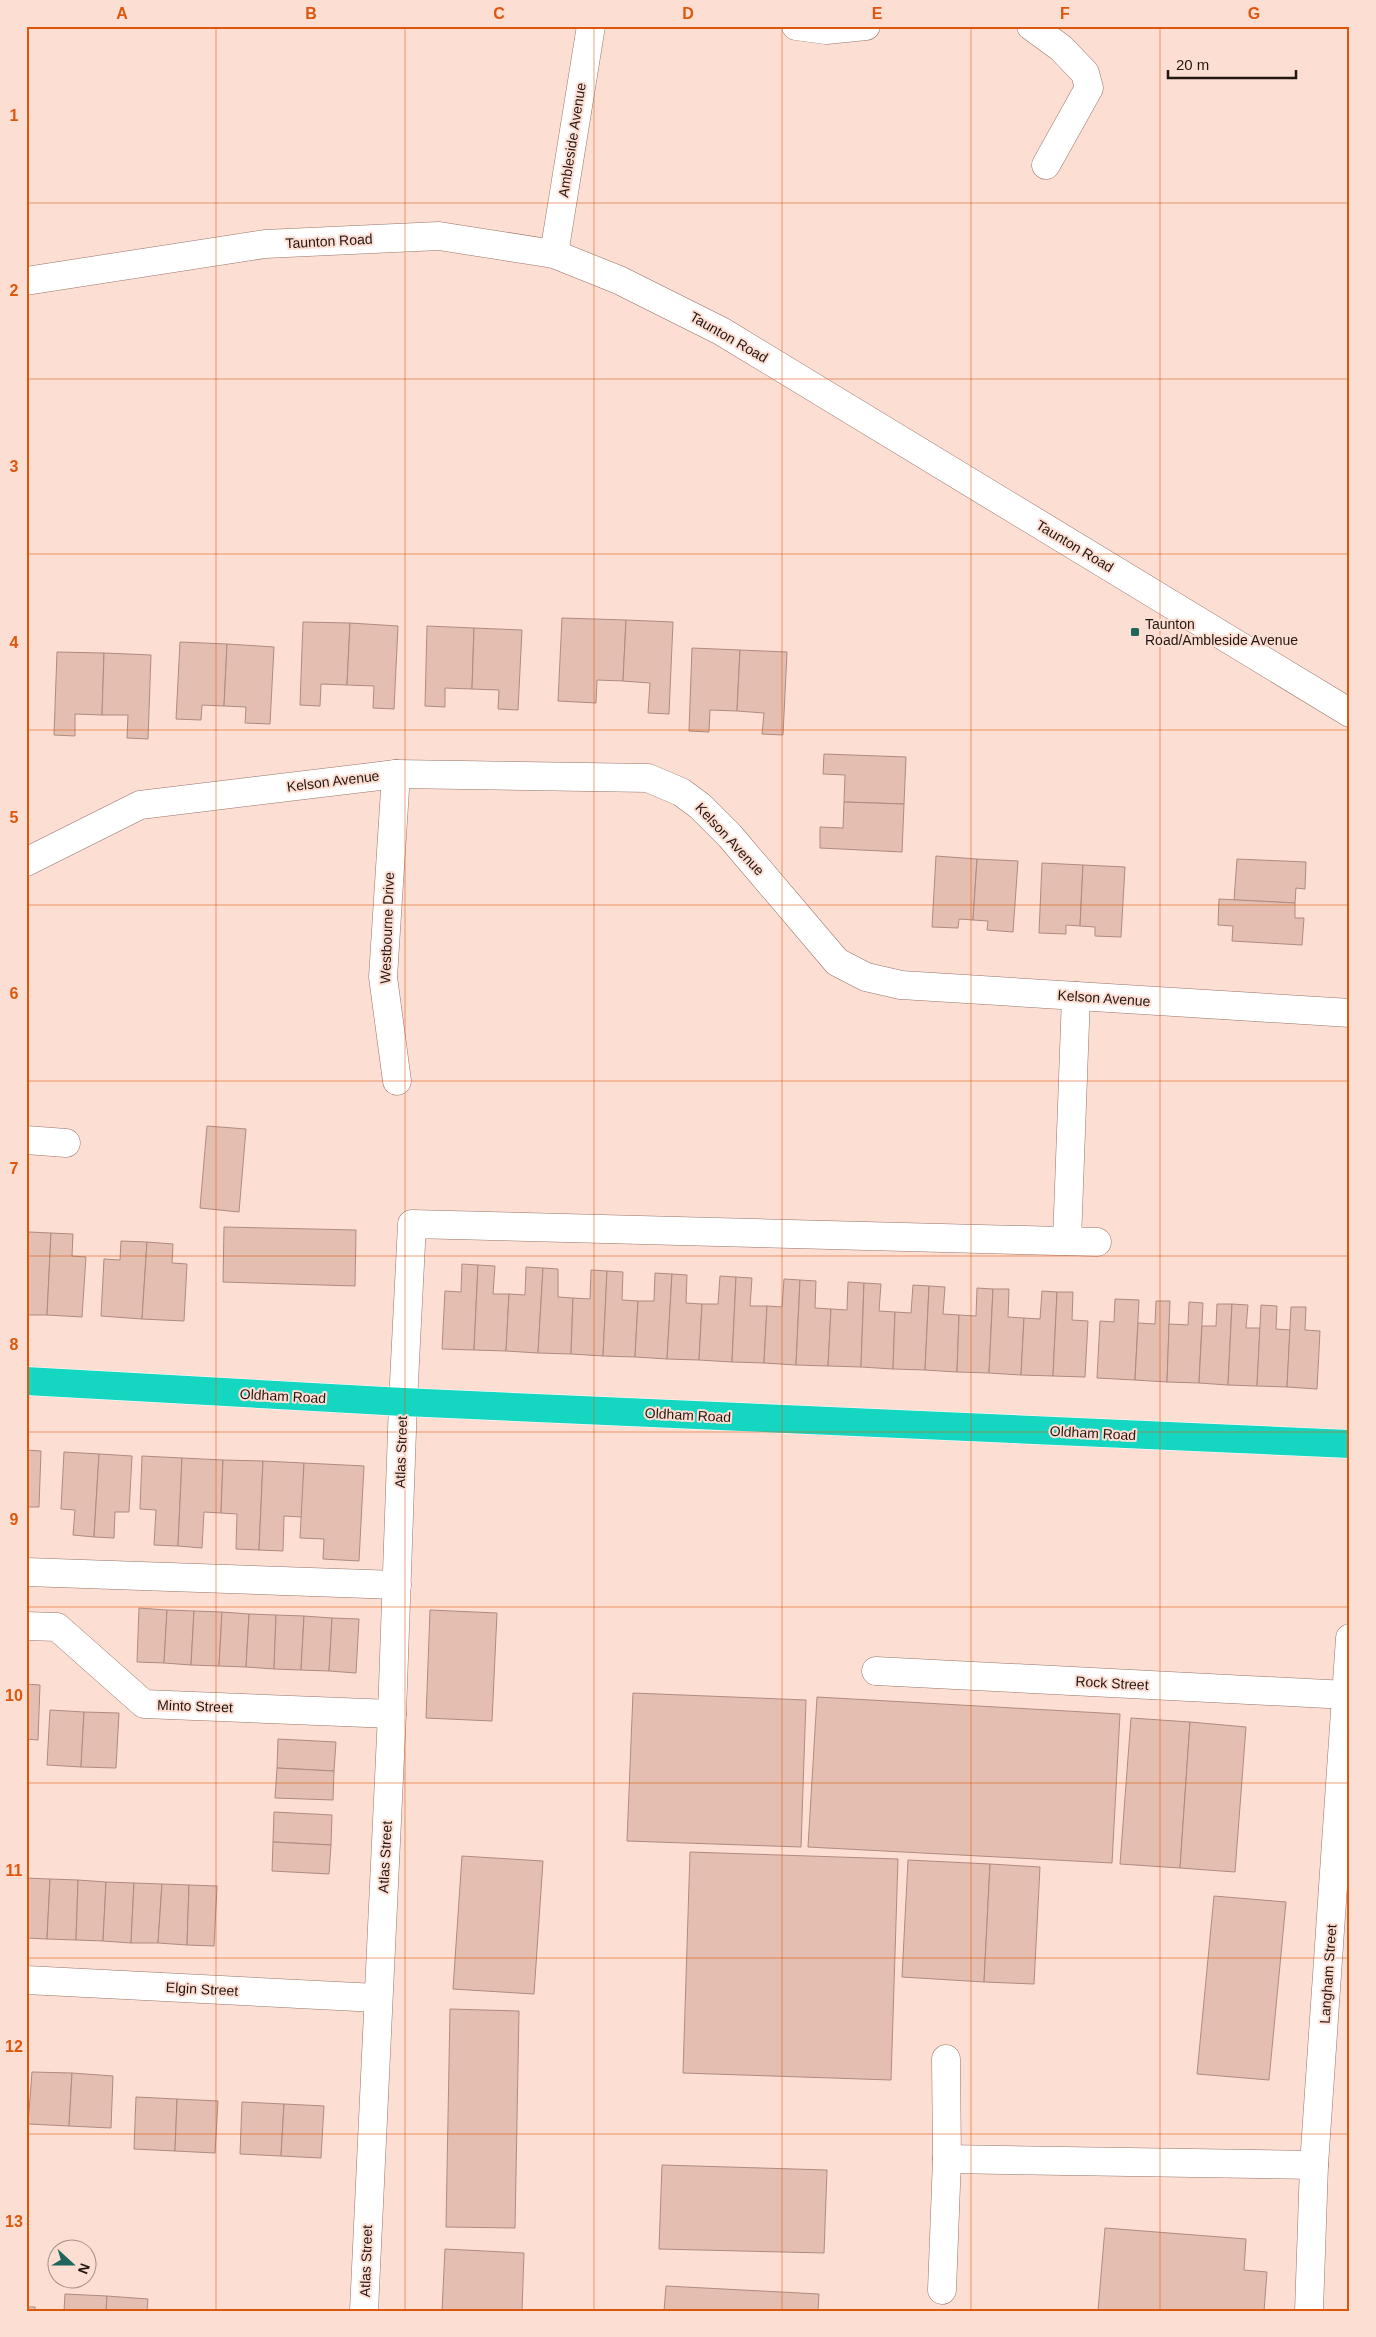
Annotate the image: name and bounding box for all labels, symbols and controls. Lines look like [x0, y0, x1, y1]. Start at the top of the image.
text: A [116, 5, 128, 22]
text: B [305, 5, 317, 22]
text: C [493, 5, 505, 22]
text: D [682, 5, 694, 22]
text: E [872, 5, 883, 22]
text: F [1060, 5, 1070, 22]
text: G [1248, 5, 1260, 22]
scale bar [1168, 48, 1296, 80]
text: 20 m [1176, 56, 1209, 73]
street label: Ambleside Avenue [555, 81, 589, 198]
text: 1 [10, 107, 19, 124]
street label: Taunton Road [285, 231, 373, 251]
text: 2 [10, 282, 19, 299]
street label: Taunton Road [687, 308, 771, 366]
text: 3 [10, 458, 19, 475]
street label: Taunton Road [1034, 517, 1116, 575]
place label: Taunton Road/Ambleside Avenue [1145, 616, 1298, 648]
marker: Taunton Road/Ambleside Avenue [1129, 626, 1141, 638]
text: 4 [10, 634, 19, 651]
street label: Kelson Avenue [286, 767, 380, 795]
street label: Kelson Avenue [692, 799, 768, 879]
text: 5 [10, 809, 19, 826]
street label: Westbourne Drive [377, 872, 397, 984]
text: 6 [10, 985, 19, 1002]
street label: Kelson Avenue [1057, 987, 1151, 1009]
text: 7 [10, 1160, 19, 1177]
text: 8 [10, 1336, 19, 1353]
street label: Oldham Road [239, 1386, 327, 1406]
street label: Oldham Road [644, 1405, 732, 1425]
street label: Atlas Street [392, 1415, 410, 1488]
street label: Oldham Road [1049, 1423, 1137, 1443]
text: 9 [10, 1511, 19, 1528]
street label: Rock Street [1075, 1673, 1149, 1693]
text: 10 [5, 1687, 23, 1704]
street label: Minto Street [157, 1697, 233, 1715]
street label: Atlas Street [375, 1820, 395, 1894]
text: 11 [6, 1862, 23, 1879]
street label: Langham Street [1317, 1924, 1339, 2024]
street label: Elgin Street [165, 1979, 239, 1999]
text: 12 [5, 2038, 23, 2055]
text: 13 [5, 2213, 23, 2230]
street label: Atlas Street [357, 2224, 375, 2297]
north arrow [48, 2240, 98, 2290]
text: N [75, 2261, 93, 2276]

